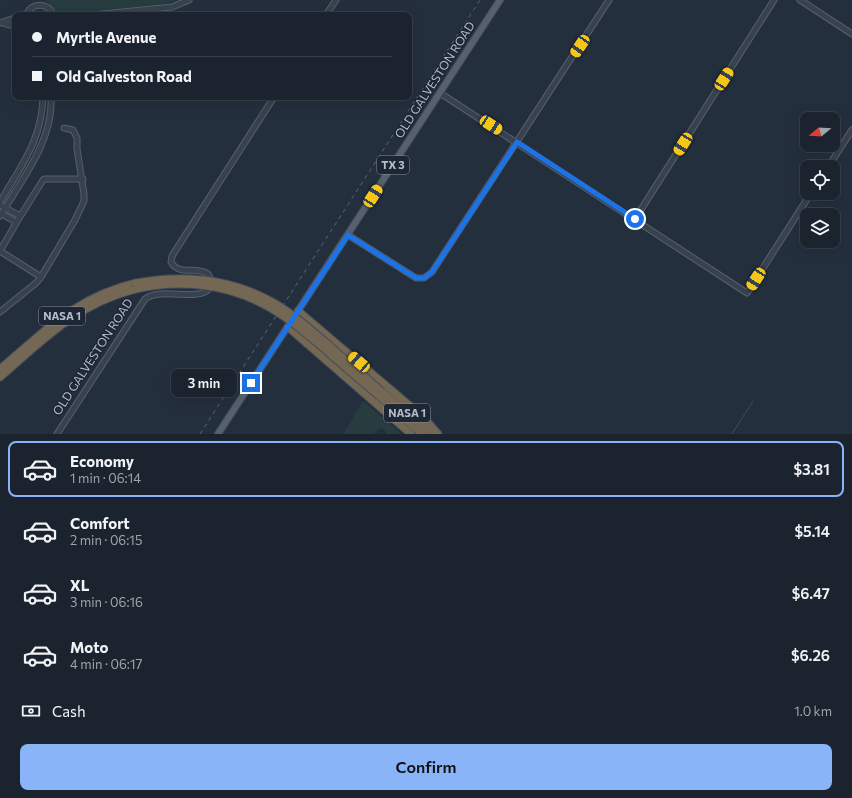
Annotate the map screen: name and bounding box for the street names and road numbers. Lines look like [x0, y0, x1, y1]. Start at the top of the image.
street label: OLD GALVESTON ROAD [391, 19, 477, 140]
road number: TX 3 [377, 156, 409, 174]
street label: OLD GALVESTON ROAD [49, 296, 135, 417]
road number: NASA 1 [39, 307, 85, 325]
road number: NASA 1 [384, 404, 430, 422]

